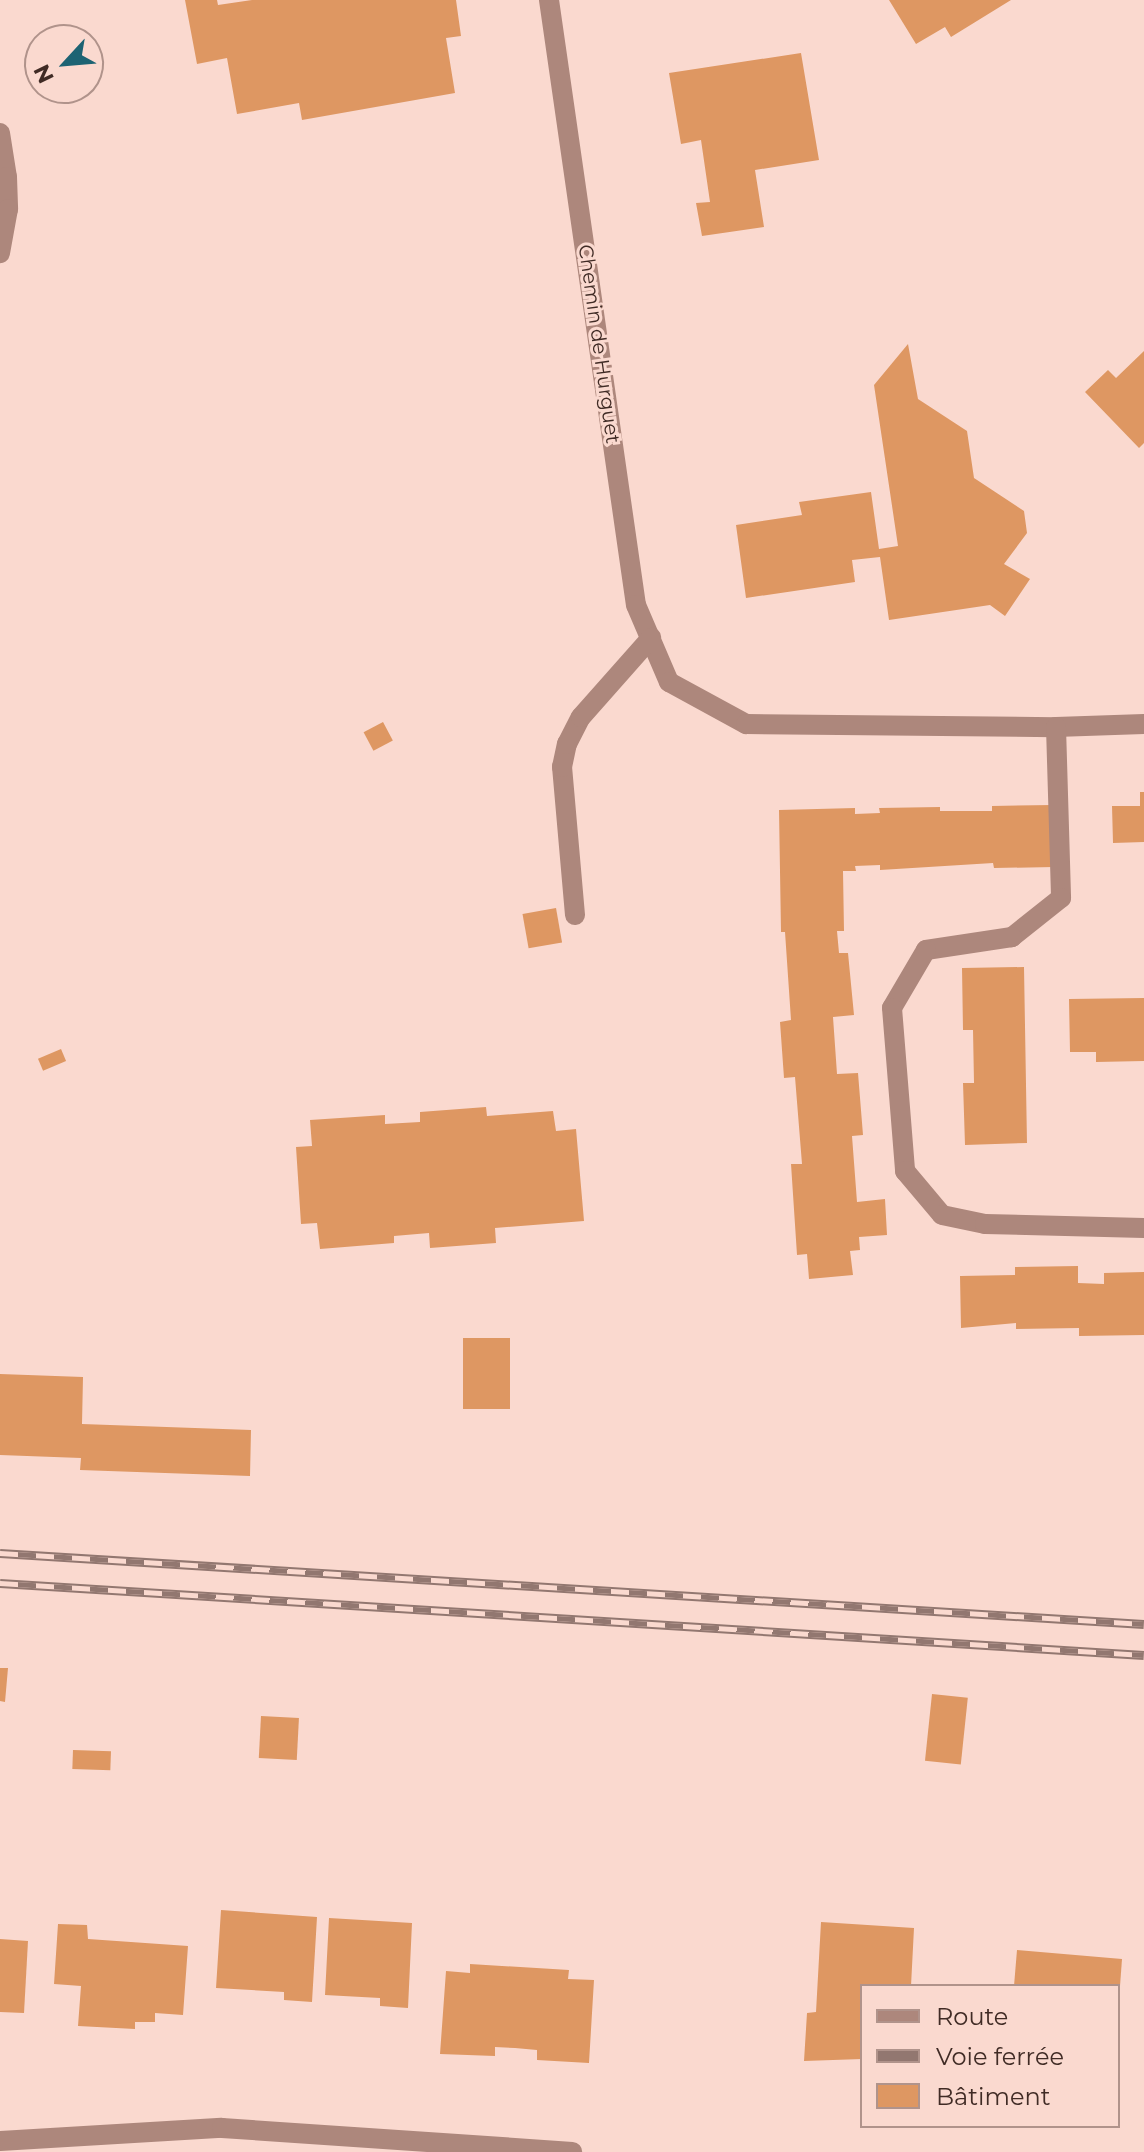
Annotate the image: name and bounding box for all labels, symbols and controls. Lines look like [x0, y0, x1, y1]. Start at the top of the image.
north arrow [24, 24, 104, 104]
text: N [28, 60, 60, 88]
street label: Chemin de Hurguet [573, 243, 625, 445]
legend [860, 1984, 1120, 2128]
text: Route [936, 2002, 1008, 2031]
text: Voie ferrée [936, 2042, 1064, 2071]
text: Bâtiment [936, 2082, 1050, 2111]

